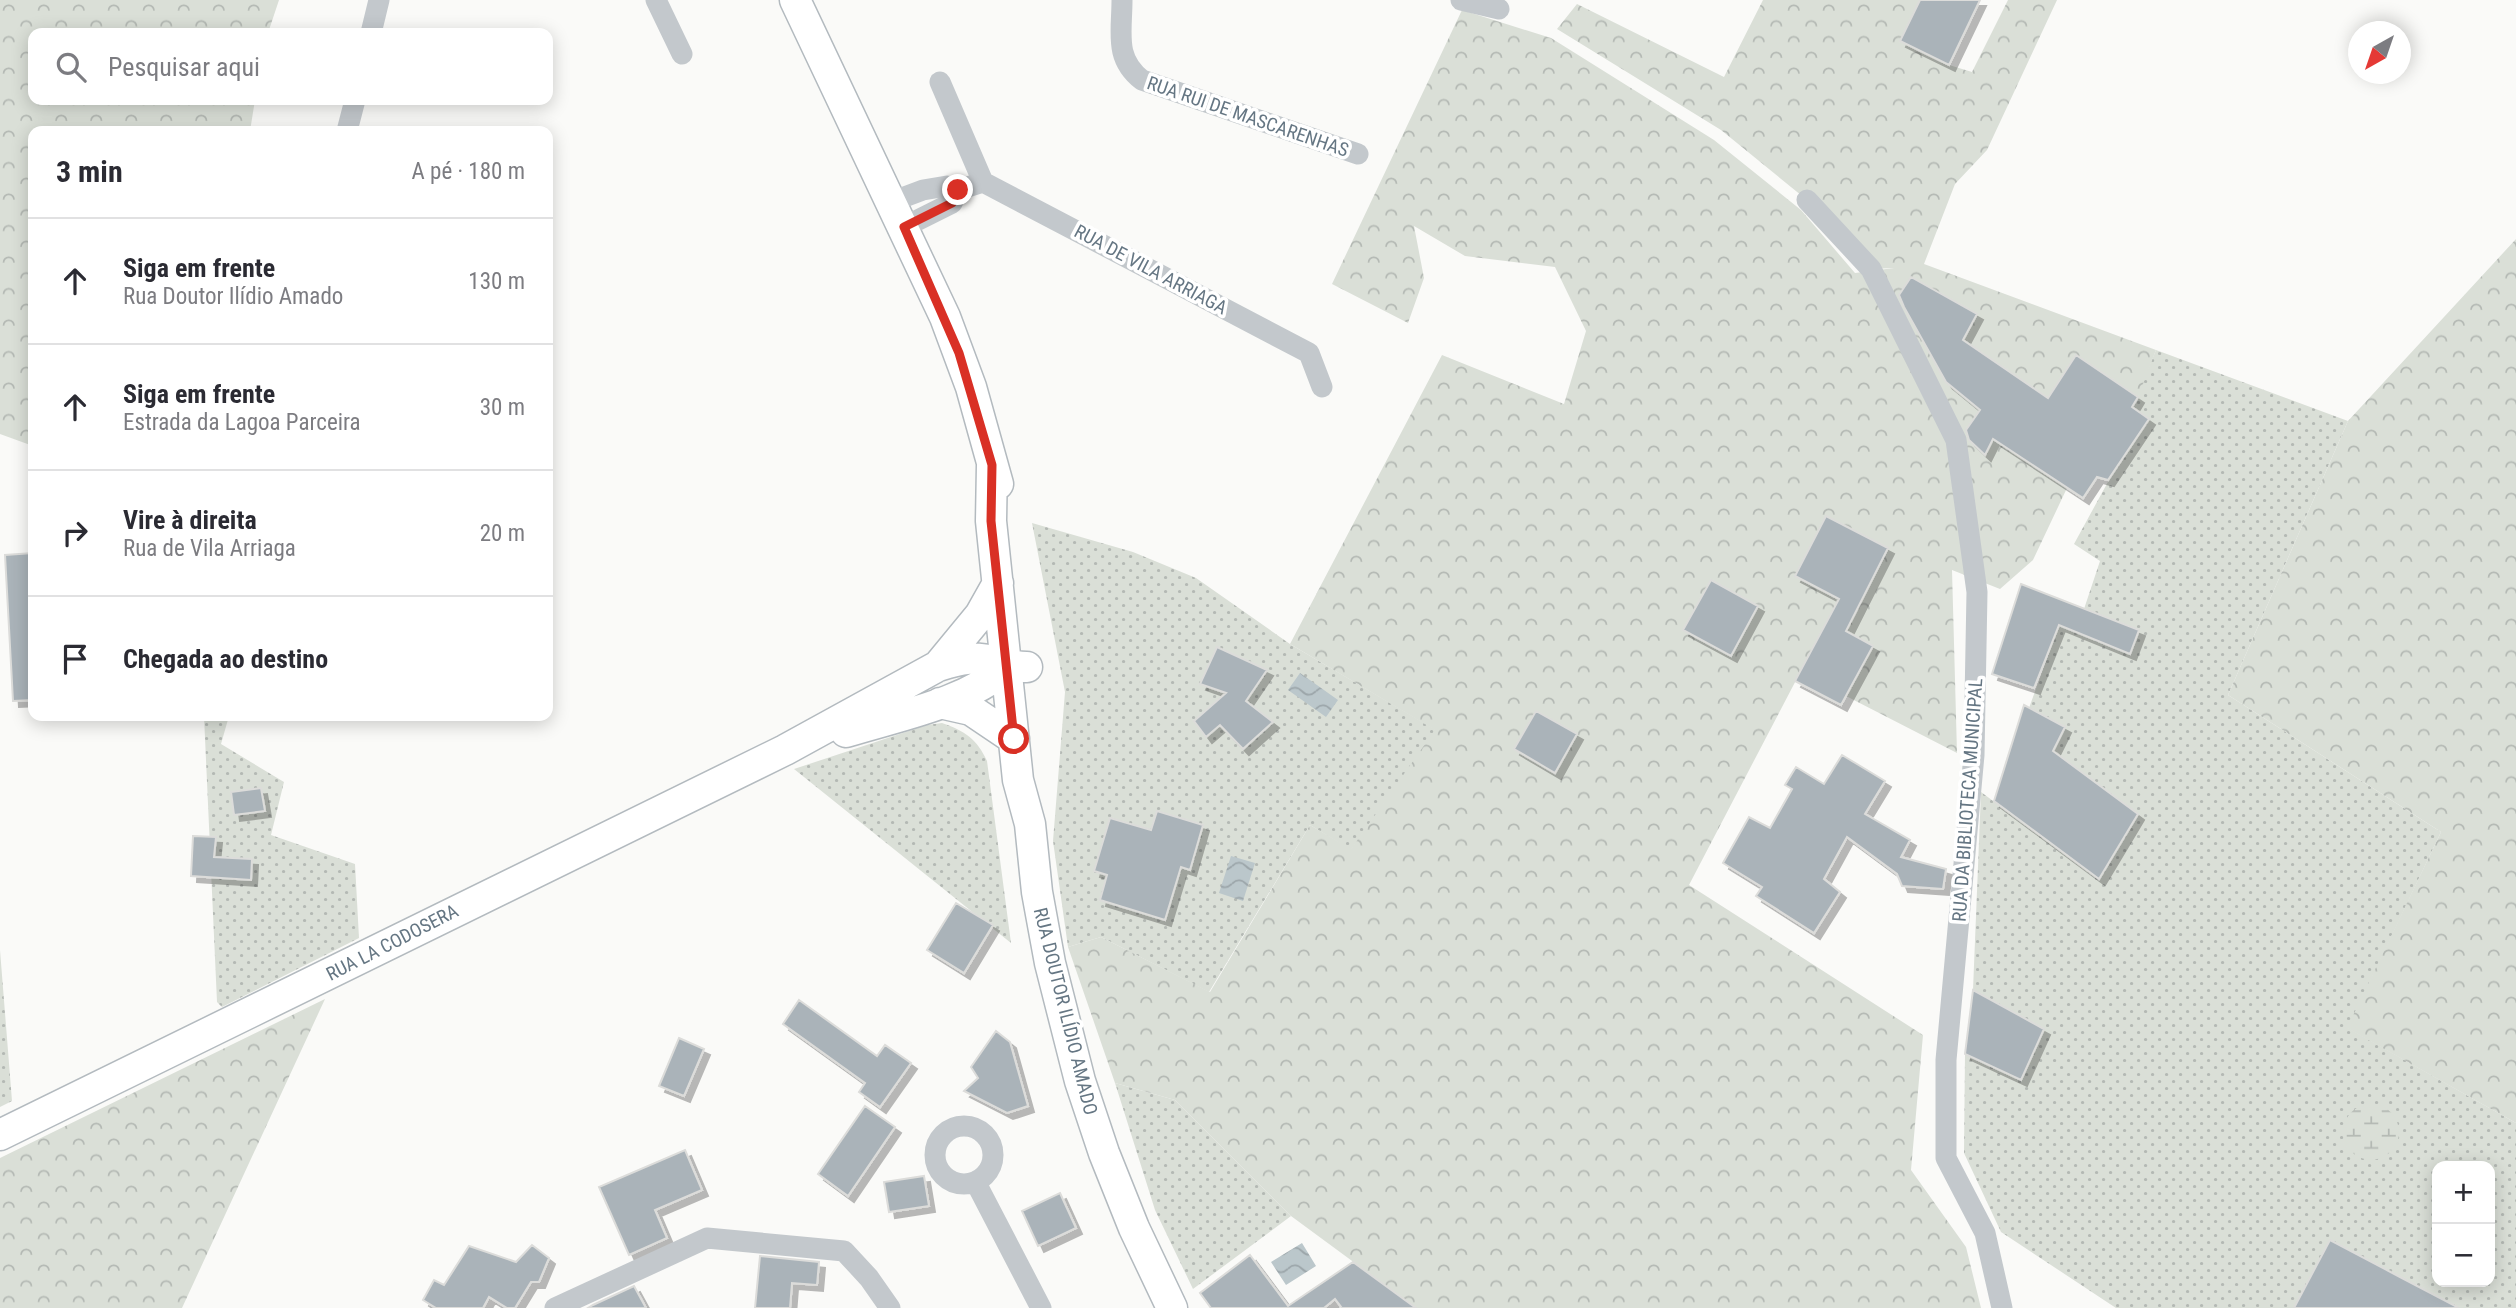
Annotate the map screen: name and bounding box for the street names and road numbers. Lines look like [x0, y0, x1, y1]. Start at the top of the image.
street label: RUA RUI DE MASCARENHAS [1144, 71, 1352, 162]
street label: RUA DE VILA ARRIAGA [1071, 219, 1231, 319]
street label: RUA DA BIBLIOTECA MUNICIPAL [1948, 678, 1987, 923]
street label: RUA LA CODOSERA [322, 899, 462, 986]
street label: RUA DOUTOR ILÍDIO AMADO [1029, 905, 1102, 1117]

